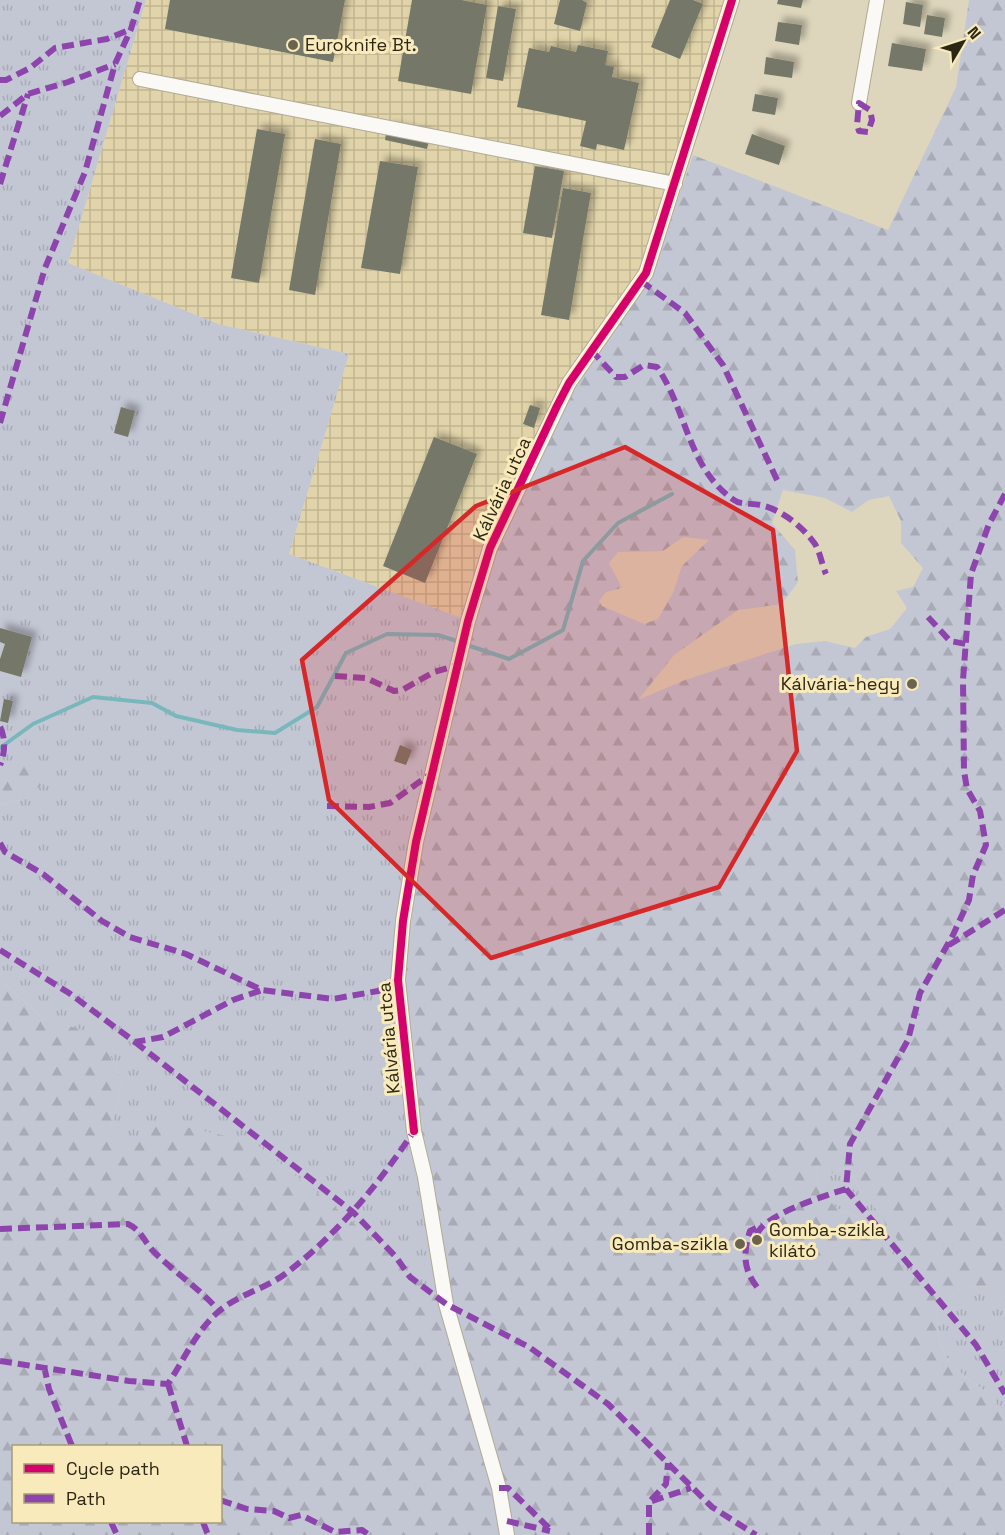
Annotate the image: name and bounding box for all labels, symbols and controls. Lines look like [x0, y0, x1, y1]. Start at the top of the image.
north arrow [933, 12, 993, 72]
text: N [963, 22, 986, 44]
place label: Euroknife Bt. [305, 33, 416, 56]
marker: Euroknife Bt. [286, 38, 300, 52]
street label: Kálvária utca [468, 433, 536, 544]
place label: Kálvária-hegy [781, 672, 900, 695]
marker: Kálvária-hegy [905, 677, 919, 691]
street label: Kálvária utca [372, 981, 405, 1095]
place label: Gomba-szikla kilátó [769, 1218, 885, 1262]
place label: Gomba-szikla [612, 1232, 728, 1255]
marker: Gomba-szikla kilátó [750, 1233, 764, 1247]
marker: Gomba-szikla [733, 1237, 747, 1251]
legend [12, 1445, 222, 1523]
text: Cycle path [66, 1457, 160, 1480]
text: Path [66, 1487, 106, 1510]

